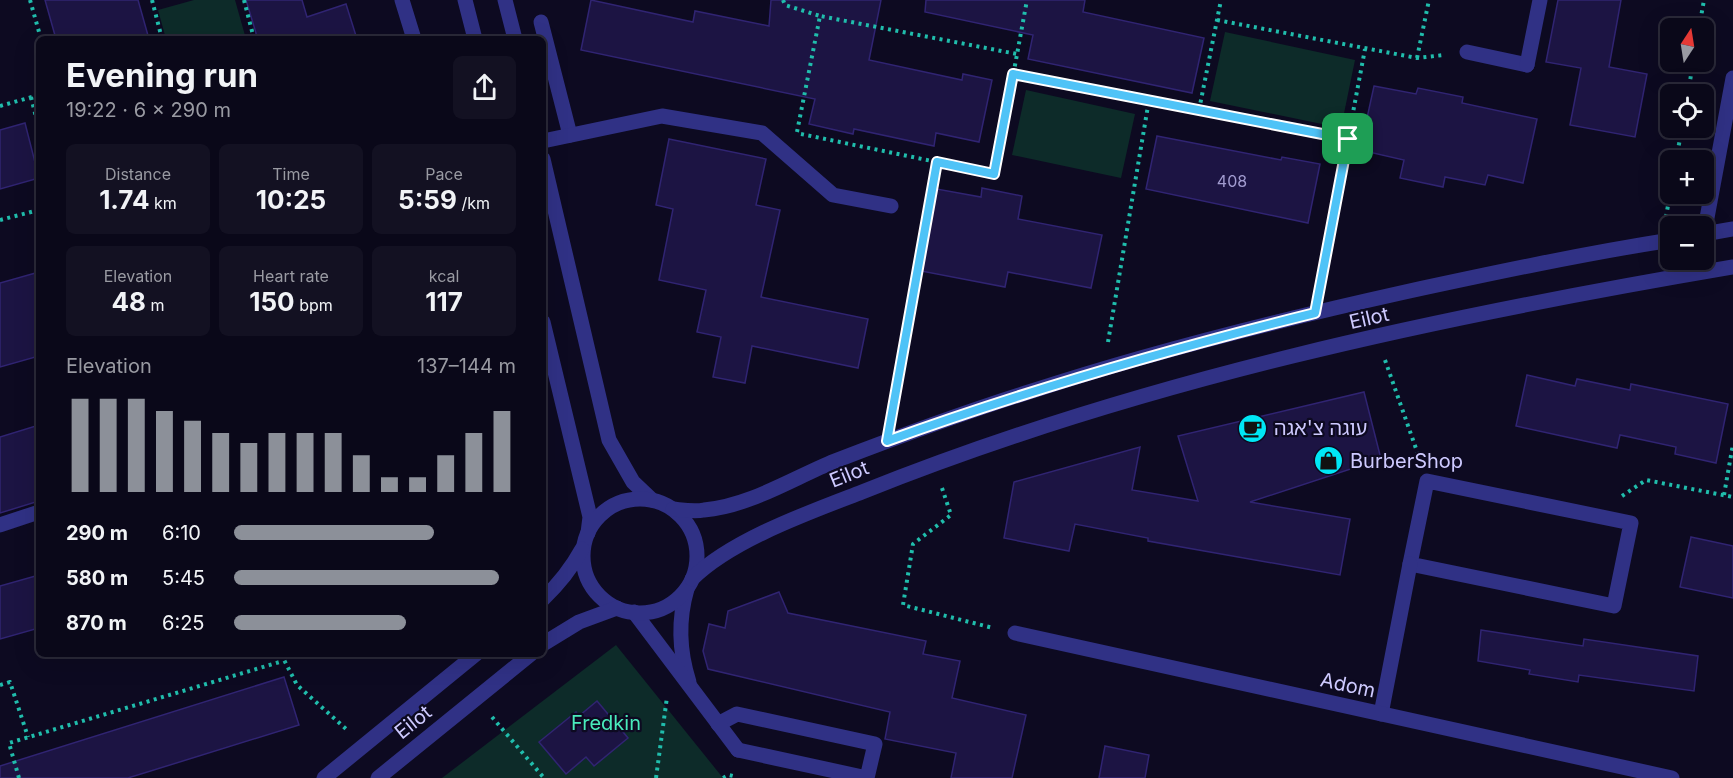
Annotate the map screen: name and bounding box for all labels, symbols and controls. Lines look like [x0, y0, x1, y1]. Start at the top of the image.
north arrow [1660, 18, 1714, 72]
map controls [1660, 18, 1714, 270]
text: Evening run [66, 55, 258, 95]
button: share [453, 56, 516, 119]
button: locate [1660, 84, 1714, 138]
text: 19:22 · 6 × 290 m [66, 98, 231, 122]
pin [1322, 113, 1373, 164]
icon: arrive [1331, 122, 1364, 155]
button: + [1660, 150, 1714, 204]
text: Distance [105, 164, 171, 184]
text: Time [272, 164, 310, 184]
text: Pace [425, 164, 463, 184]
house number: 408 [1217, 171, 1247, 191]
text: 1.74 [99, 184, 150, 215]
text: 10:25 [256, 184, 326, 215]
text: 5:59 [398, 184, 457, 215]
text: km [150, 193, 177, 213]
text: /km [457, 193, 490, 213]
button: − [1660, 216, 1714, 270]
text: Elevation [104, 266, 172, 286]
text: Heart rate [253, 266, 329, 286]
text: kcal [429, 266, 459, 286]
text: 48 [111, 286, 146, 317]
text: 150 [249, 286, 295, 317]
text: 117 [425, 286, 463, 317]
text: m [146, 295, 165, 315]
text: bpm [295, 295, 333, 315]
street label: Eilot [1347, 302, 1392, 334]
text: Elevation [66, 354, 152, 378]
text: 137–144 m [417, 354, 516, 378]
cafe icon: עוגה צ'אגה [1237, 412, 1269, 444]
place label: עוגה צ'אגה [1274, 416, 1367, 440]
shop icon: BurberShop [1313, 445, 1345, 477]
place label: BurberShop [1350, 449, 1463, 473]
street label: Eilot [826, 455, 873, 493]
text: 290 m [66, 521, 128, 545]
text: 6:10 [162, 521, 201, 545]
text: 580 m [66, 566, 128, 590]
text: 5:45 [162, 566, 205, 590]
text: 870 m [66, 611, 127, 635]
text: 6:25 [162, 611, 205, 635]
street label: Adom [1318, 667, 1378, 703]
street label: Eilot [390, 700, 437, 744]
park label: Fredkin [571, 711, 641, 735]

